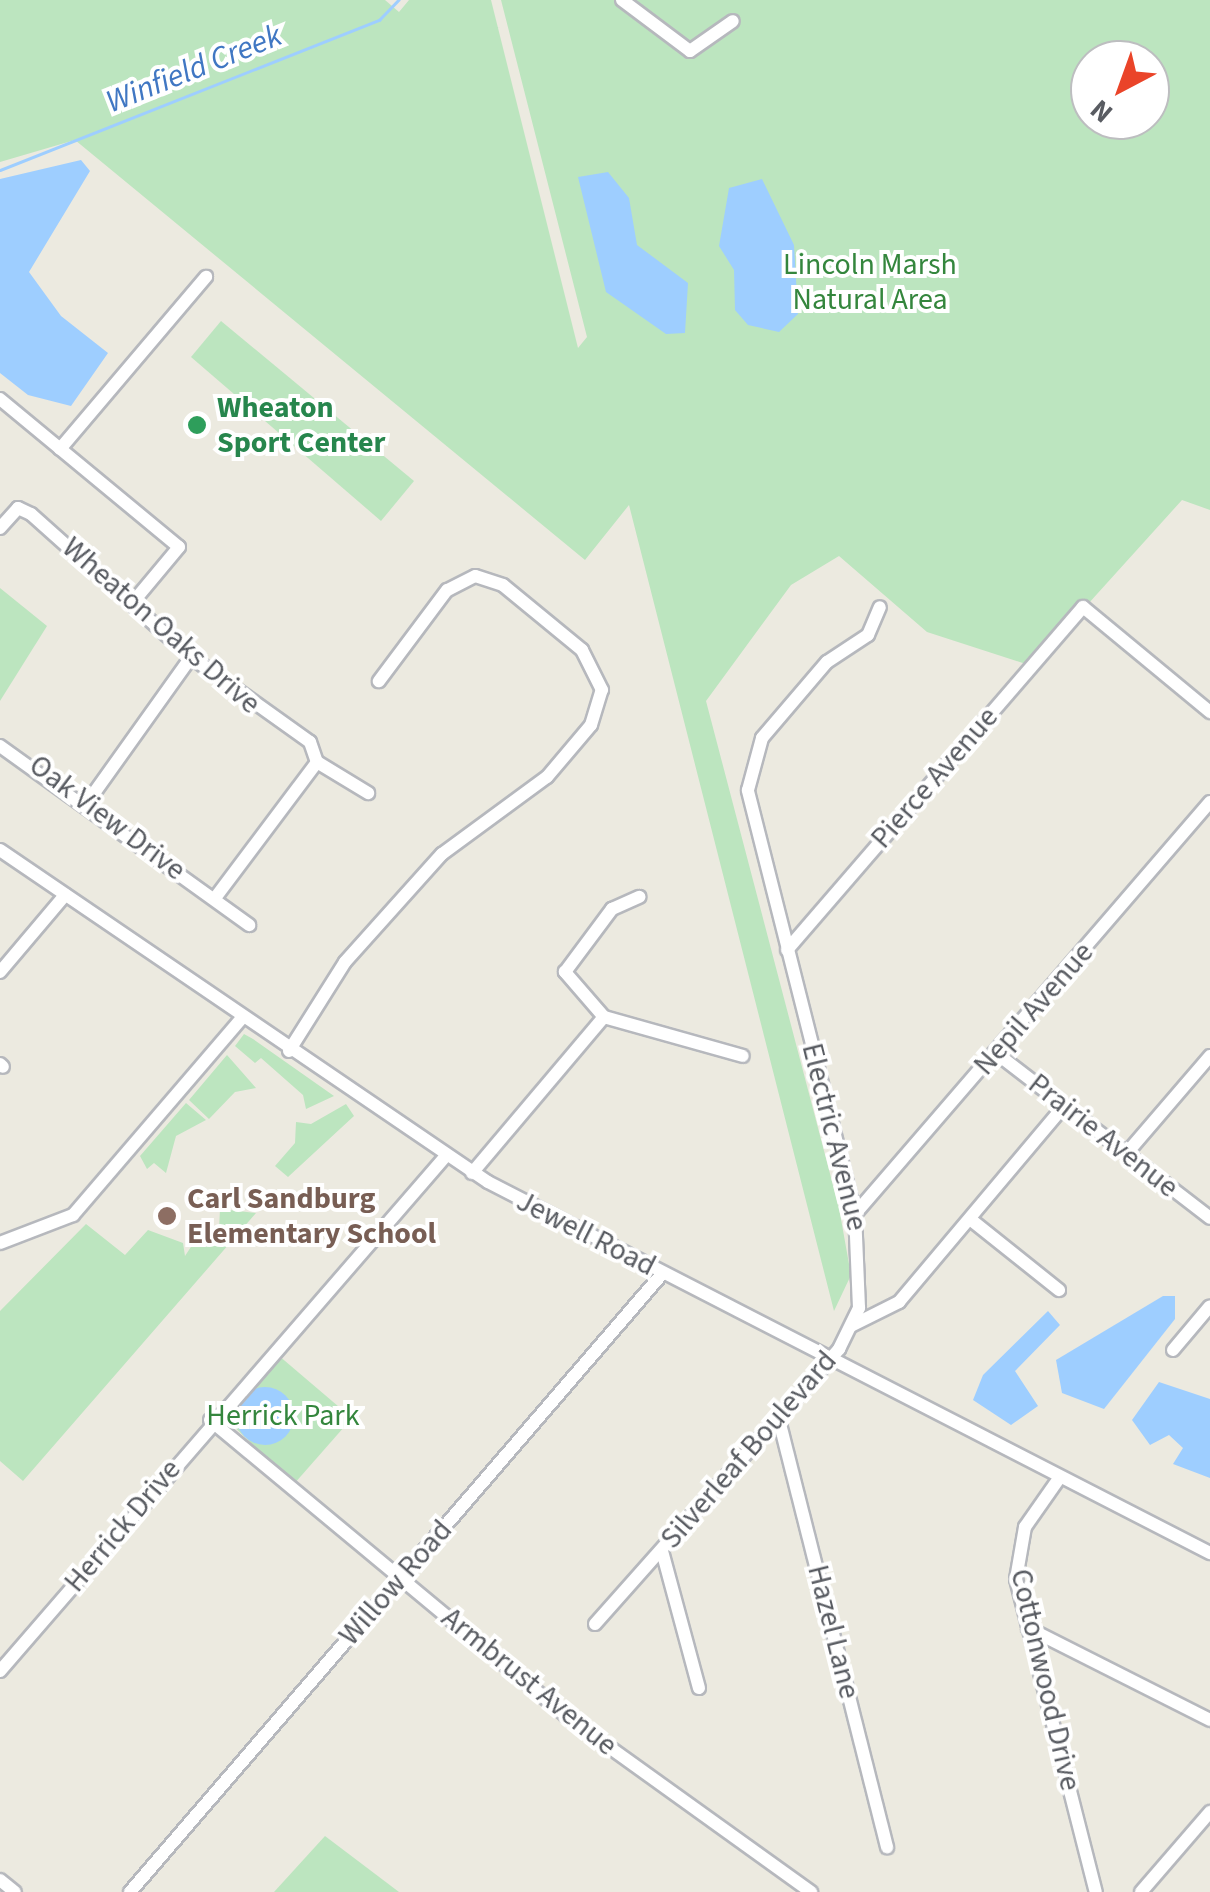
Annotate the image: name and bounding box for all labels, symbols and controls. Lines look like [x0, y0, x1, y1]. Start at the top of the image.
water label: Winfield Creek [100, 16, 288, 122]
north arrow [1070, 40, 1170, 140]
text: N [1081, 90, 1122, 132]
park label: Lincoln Marsh Natural Area [783, 247, 957, 318]
place label: Wheaton Sport Center [217, 390, 386, 460]
marker: Wheaton Sport Center [186, 414, 208, 436]
street label: Wheaton Oaks Drive [54, 530, 268, 722]
street label: Pierce Avenue [864, 700, 1006, 856]
street label: Oak View Drive [22, 748, 192, 888]
street label: Nepil Avenue [966, 935, 1102, 1083]
street label: Electric Avenue [793, 1040, 875, 1234]
street label: Prairie Avenue [1021, 1066, 1185, 1206]
place label: Carl Sandburg Elementary School [187, 1181, 436, 1252]
street label: Jewell Road [510, 1184, 662, 1284]
marker: Carl Sandburg Elementary School [156, 1205, 178, 1227]
street label: Silverleaf Boulevard [653, 1344, 845, 1556]
park label: Herrick Park [206, 1398, 360, 1434]
street label: Herrick Drive [57, 1452, 189, 1600]
street label: Willow Road [332, 1513, 460, 1653]
street label: Hazel Lane [799, 1561, 867, 1703]
street label: Cottonwood Drive [1002, 1566, 1088, 1794]
street label: Armbrust Avenue [434, 1600, 624, 1764]

